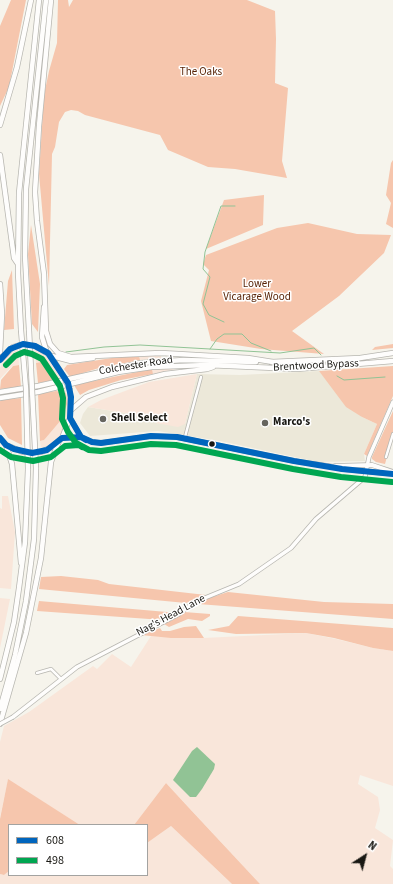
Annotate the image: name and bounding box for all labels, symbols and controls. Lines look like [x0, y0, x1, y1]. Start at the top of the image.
park label: The Oaks [180, 66, 222, 80]
park label: Lower Vicarage Wood [223, 278, 291, 304]
street label: Colchester Road [98, 354, 174, 378]
street label: Brentwood Bypass [273, 357, 359, 375]
place label: Shell Select [111, 412, 167, 426]
marker: Shell Select [98, 414, 108, 424]
place label: Marco's [273, 416, 310, 430]
marker: Marco's [260, 418, 270, 428]
unlabelled marker [207, 439, 217, 449]
street label: Nag's Head Lane [134, 592, 208, 640]
legend [8, 824, 148, 876]
text: 608 [46, 832, 64, 849]
north arrow [345, 836, 385, 876]
text: N [365, 838, 380, 854]
text: 498 [46, 852, 64, 869]

